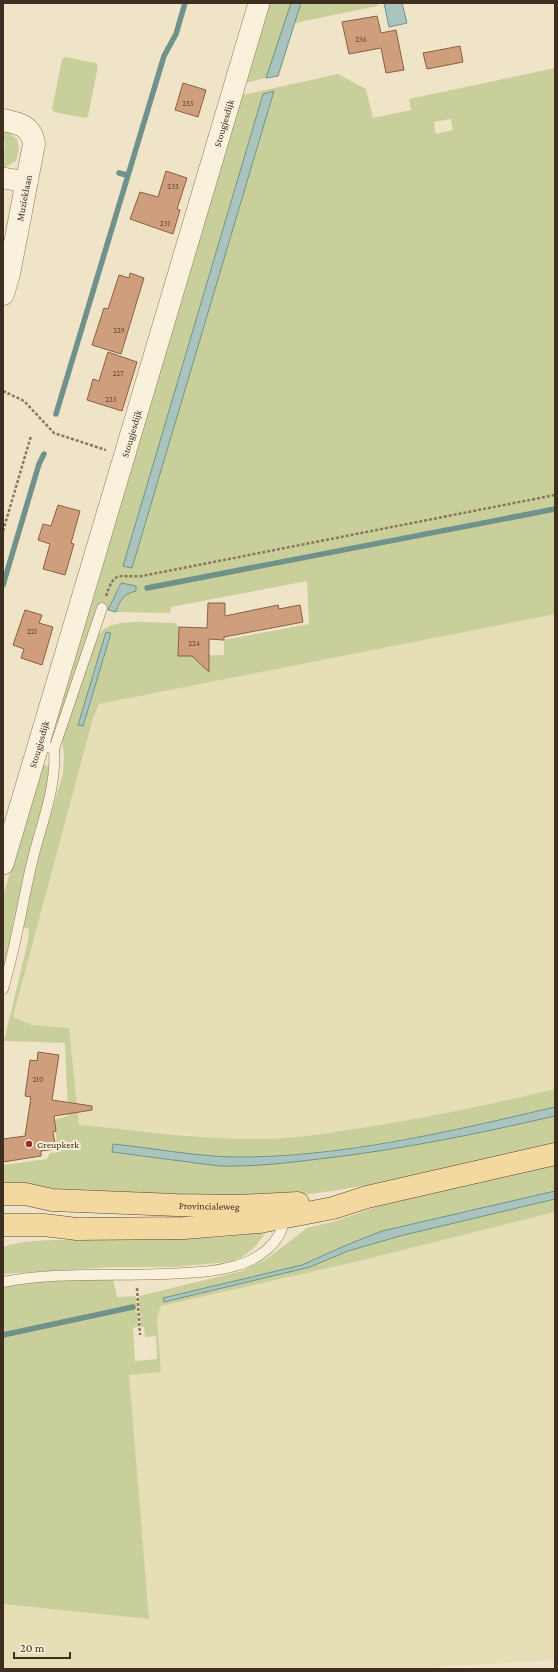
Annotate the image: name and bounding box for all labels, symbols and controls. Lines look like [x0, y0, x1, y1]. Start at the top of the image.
house number: 236 [355, 35, 367, 44]
street label: Stougjesdijk [211, 98, 236, 148]
house number: 235 [182, 99, 194, 108]
street label: Muzieklaan [14, 173, 34, 222]
house number: 233 [167, 182, 179, 191]
house number: 231 [160, 219, 170, 228]
house number: 229 [113, 326, 125, 335]
house number: 227 [112, 369, 124, 378]
house number: 225 [105, 395, 117, 404]
street label: Stougjesdijk [119, 408, 143, 459]
house number: 221 [27, 627, 37, 636]
house number: 224 [188, 639, 200, 648]
street label: Stougjesdijk [26, 719, 51, 769]
house number: 210 [33, 1075, 44, 1084]
marker: Greupkerk [24, 1139, 34, 1149]
place label: Greupkerk [37, 1139, 79, 1150]
street label: Provincialeweg [179, 1200, 240, 1212]
scale bar [14, 1634, 70, 1660]
text: 20 m [20, 1641, 45, 1655]

